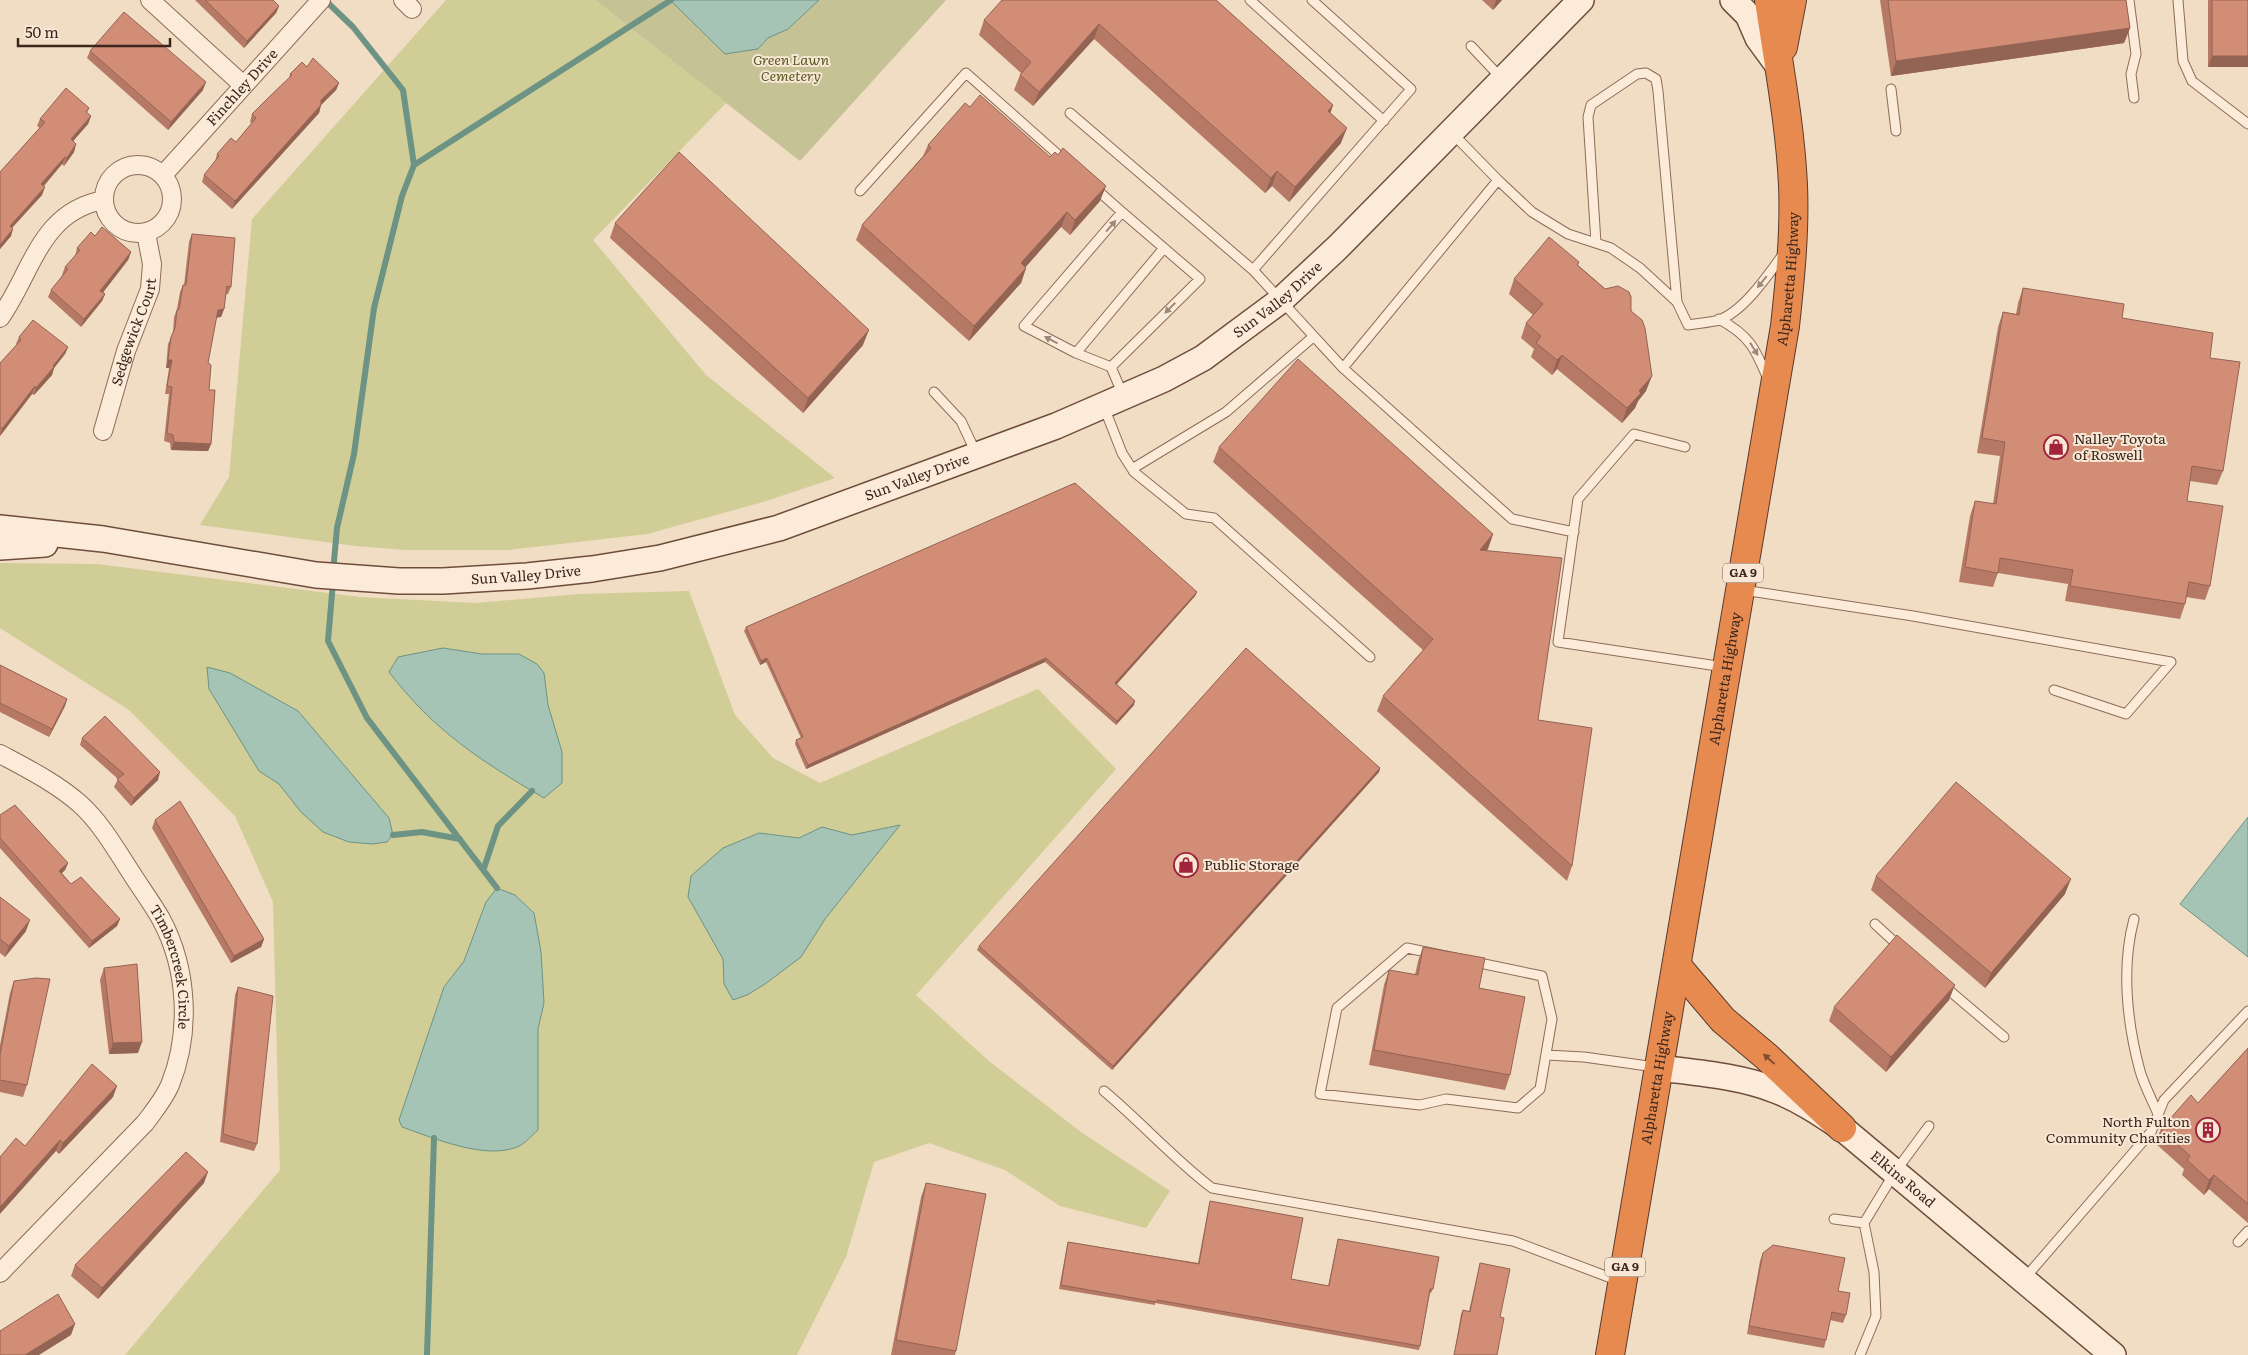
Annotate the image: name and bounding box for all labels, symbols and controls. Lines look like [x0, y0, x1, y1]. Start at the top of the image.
scale bar [18, 15, 170, 47]
text: 50 m [25, 20, 59, 43]
street label: Finchley Drive [201, 44, 282, 130]
park label: Green Lawn Cemetery [753, 49, 830, 85]
street label: Alpharetta Highway [1771, 211, 1802, 347]
one-way arrow [1105, 220, 1116, 233]
street label: Sun Valley Drive [1228, 256, 1326, 342]
one-way arrow [1757, 275, 1768, 288]
street label: Sedgewick Court [106, 277, 160, 388]
one-way arrow [1164, 302, 1176, 314]
one-way arrow [1044, 336, 1058, 344]
one-way arrow [1749, 343, 1759, 356]
place label: Nalley Toyota of Roswell [2074, 428, 2166, 464]
shop icon: Nalley Toyota of Roswell [2043, 434, 2069, 460]
street label: Sun Valley Drive [861, 448, 972, 505]
street label: Sun Valley Drive [470, 559, 582, 588]
road number: GA 9 [1723, 564, 1763, 582]
street label: Alpharetta Highway [1703, 610, 1745, 747]
shop icon: Public Storage [1173, 852, 1199, 878]
place label: Public Storage [1204, 854, 1299, 874]
street label: Timbercreek Circle [146, 900, 195, 1030]
street label: Alpharetta Highway [1635, 1009, 1677, 1146]
one-way arrow [1763, 1053, 1775, 1065]
place label: North Fulton Community Charities [2046, 1111, 2190, 1147]
building icon: North Fulton Community Charities [2195, 1117, 2221, 1143]
street label: Elkins Road [1867, 1145, 1941, 1212]
road number: GA 9 [1605, 1258, 1645, 1276]

